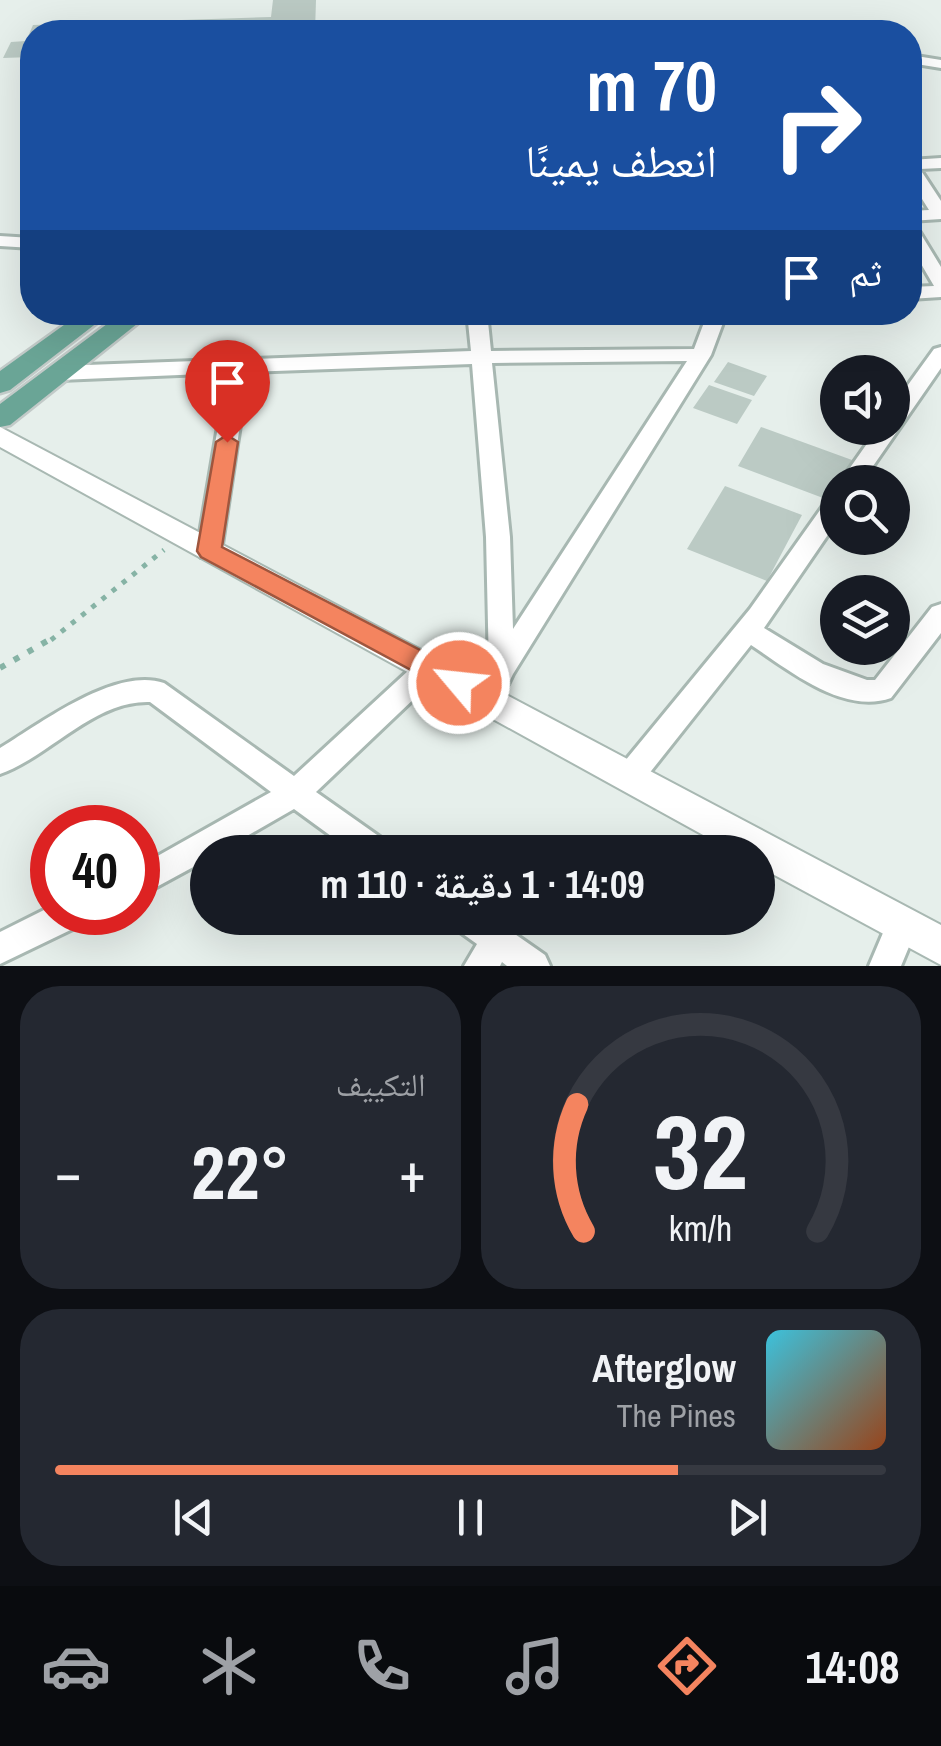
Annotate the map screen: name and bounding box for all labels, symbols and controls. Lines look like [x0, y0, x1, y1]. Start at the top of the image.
text: 70 m [586, 39, 717, 133]
icon: right [752, 60, 882, 190]
text: انعطف يمينًا [525, 130, 717, 191]
text: ثم [849, 247, 882, 298]
icon: arrive [774, 250, 829, 305]
pin [185, 340, 270, 443]
icon: arrive [200, 355, 255, 410]
map controls [820, 355, 910, 665]
button: sound [820, 355, 910, 445]
button: search [820, 465, 910, 555]
button: layers [820, 575, 910, 665]
position arrow [407, 631, 511, 735]
speed limit sign: 40 [30, 805, 160, 935]
text: 14:09 · 1 دقيقة · 110 m [320, 859, 645, 910]
text: التكييف [336, 1063, 426, 1106]
text: 32 [653, 1081, 748, 1221]
text: 22° [191, 1121, 289, 1222]
text: − [55, 1135, 81, 1209]
text: + [399, 1135, 426, 1209]
text: km/h [669, 1204, 733, 1252]
text: Afterglow [592, 1343, 736, 1394]
text: The Pines [616, 1394, 736, 1437]
icon: previous [166, 1490, 221, 1545]
icon: pause [443, 1490, 498, 1545]
icon: next [720, 1490, 775, 1545]
icon: car [41, 1631, 111, 1701]
icon: climate [194, 1631, 264, 1701]
icon: phone [347, 1631, 417, 1701]
icon: music [500, 1631, 570, 1701]
icon: directions [652, 1631, 722, 1701]
text: 14:08 [805, 1636, 900, 1697]

